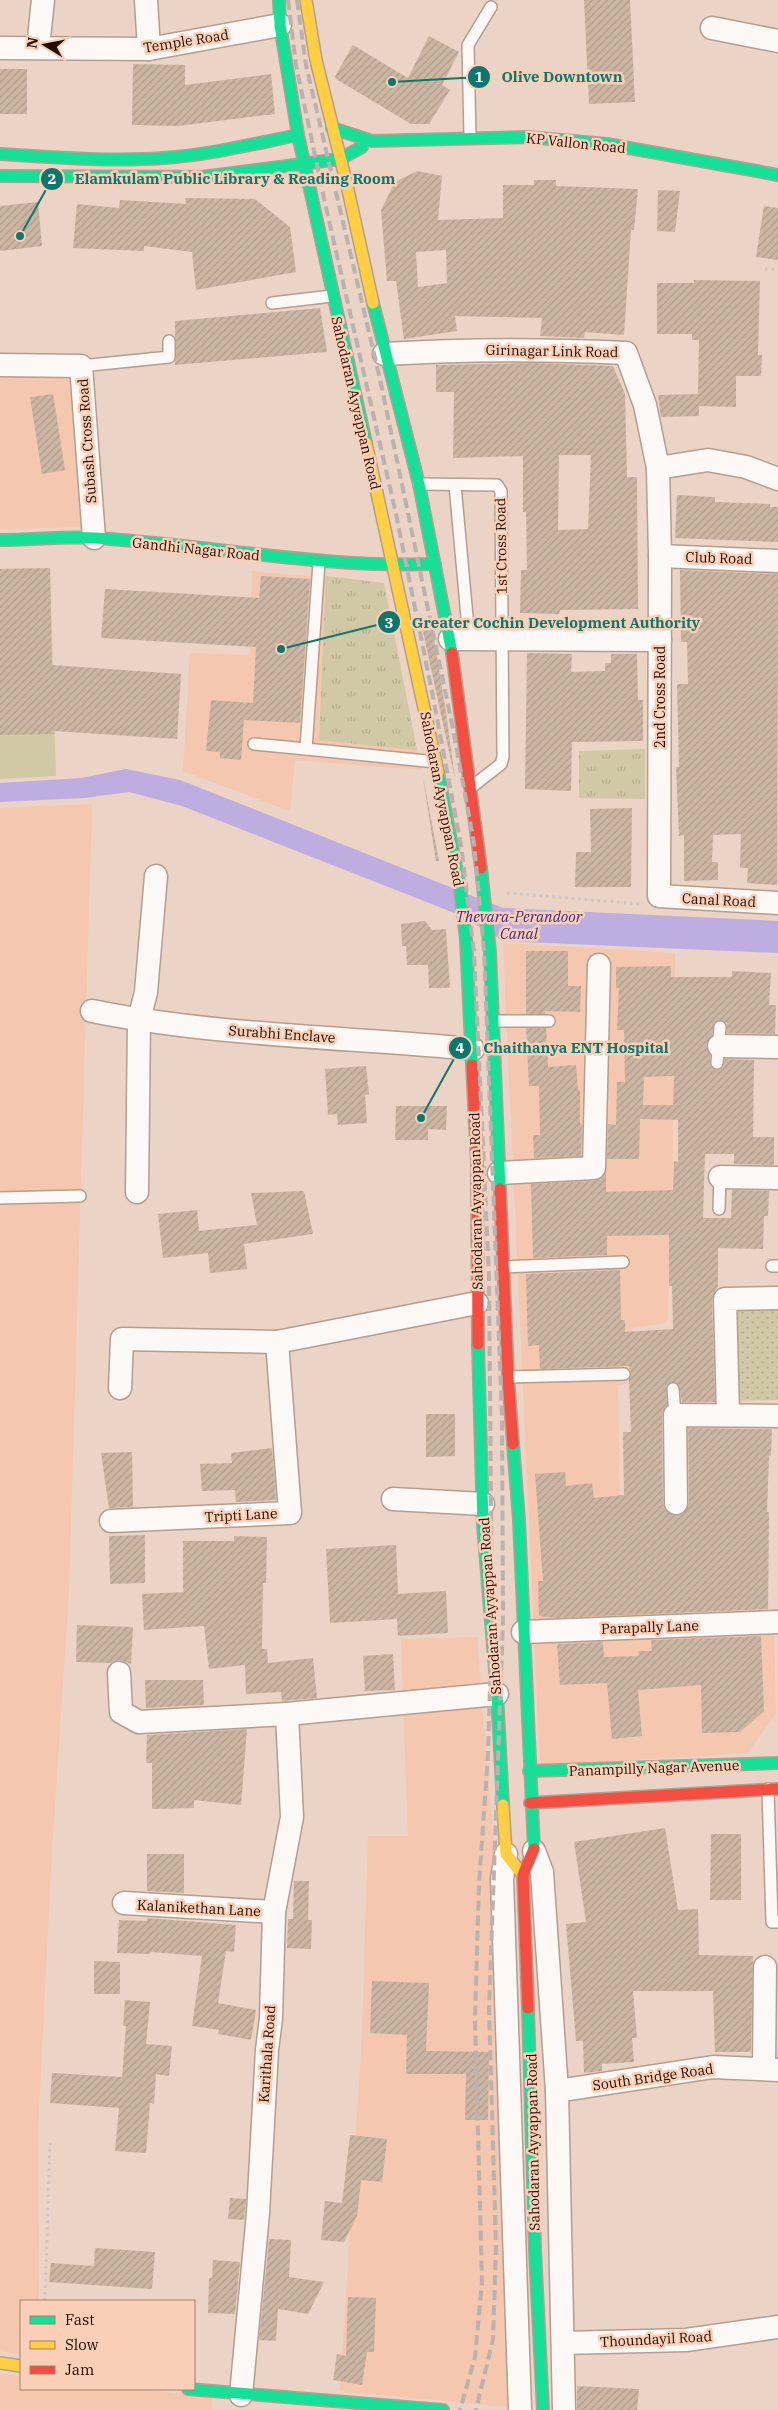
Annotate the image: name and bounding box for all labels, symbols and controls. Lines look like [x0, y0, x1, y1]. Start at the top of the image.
north arrow [20, 20, 70, 70]
street label: Temple Road [142, 25, 230, 57]
text: N [22, 36, 42, 50]
callout: Olive Downtown [467, 62, 633, 92]
text: 1 [474, 67, 484, 86]
text: Olive Downtown [501, 67, 623, 86]
street label: KP Vallon Road [525, 129, 627, 157]
callout: Elamkulam Public Library & Reading Room [40, 164, 405, 194]
text: 2 [47, 169, 57, 188]
text: Elamkulam Public Library & Reading Room [75, 169, 396, 188]
street label: Sahodaran Ayyappan Road [327, 314, 385, 492]
street label: Girinagar Link Road [485, 341, 619, 361]
street label: Subash Cross Road [74, 378, 100, 504]
street label: 1st Cross Road [491, 497, 511, 594]
street label: Gandhi Nagar Road [131, 533, 261, 565]
street label: Club Road [685, 548, 753, 568]
callout: Greater Cochin Development Authority [377, 607, 710, 637]
text: 3 [384, 613, 394, 632]
text: Greater Cochin Development Authority [412, 613, 701, 632]
street label: 2nd Cross Road [651, 645, 669, 748]
street label: Sahodaran Ayyappan Road [416, 710, 468, 888]
street label: Canal Road [682, 889, 757, 911]
water label: Thevara-Perandoor Canal [456, 907, 583, 943]
street label: Surabhi Enclave [228, 1021, 336, 1047]
callout: Chaithanya ENT Hospital [448, 1033, 678, 1063]
text: 4 [455, 1038, 465, 1057]
text: Chaithanya ENT Hospital [483, 1038, 669, 1057]
street label: Sahodaran Ayyappan Road [465, 1112, 487, 1290]
street label: Tripti Lane [204, 1504, 278, 1526]
street label: Sahodaran Ayyappan Road [475, 1516, 505, 1695]
street label: Parapally Lane [601, 1616, 699, 1638]
street label: Panampilly Nagar Avenue [568, 1756, 740, 1780]
street label: Kalanikethan Lane [137, 1896, 261, 1920]
street label: Karithala Road [255, 2004, 279, 2103]
street label: Sahodaran Ayyappan Road [522, 2053, 544, 2231]
street label: South Bridge Road [591, 2060, 715, 2094]
legend [20, 2300, 195, 2390]
text: Fast [65, 2310, 95, 2329]
street label: Thoundayil Road [600, 2327, 713, 2351]
text: Slow [65, 2335, 99, 2354]
text: Jam [65, 2360, 94, 2379]

